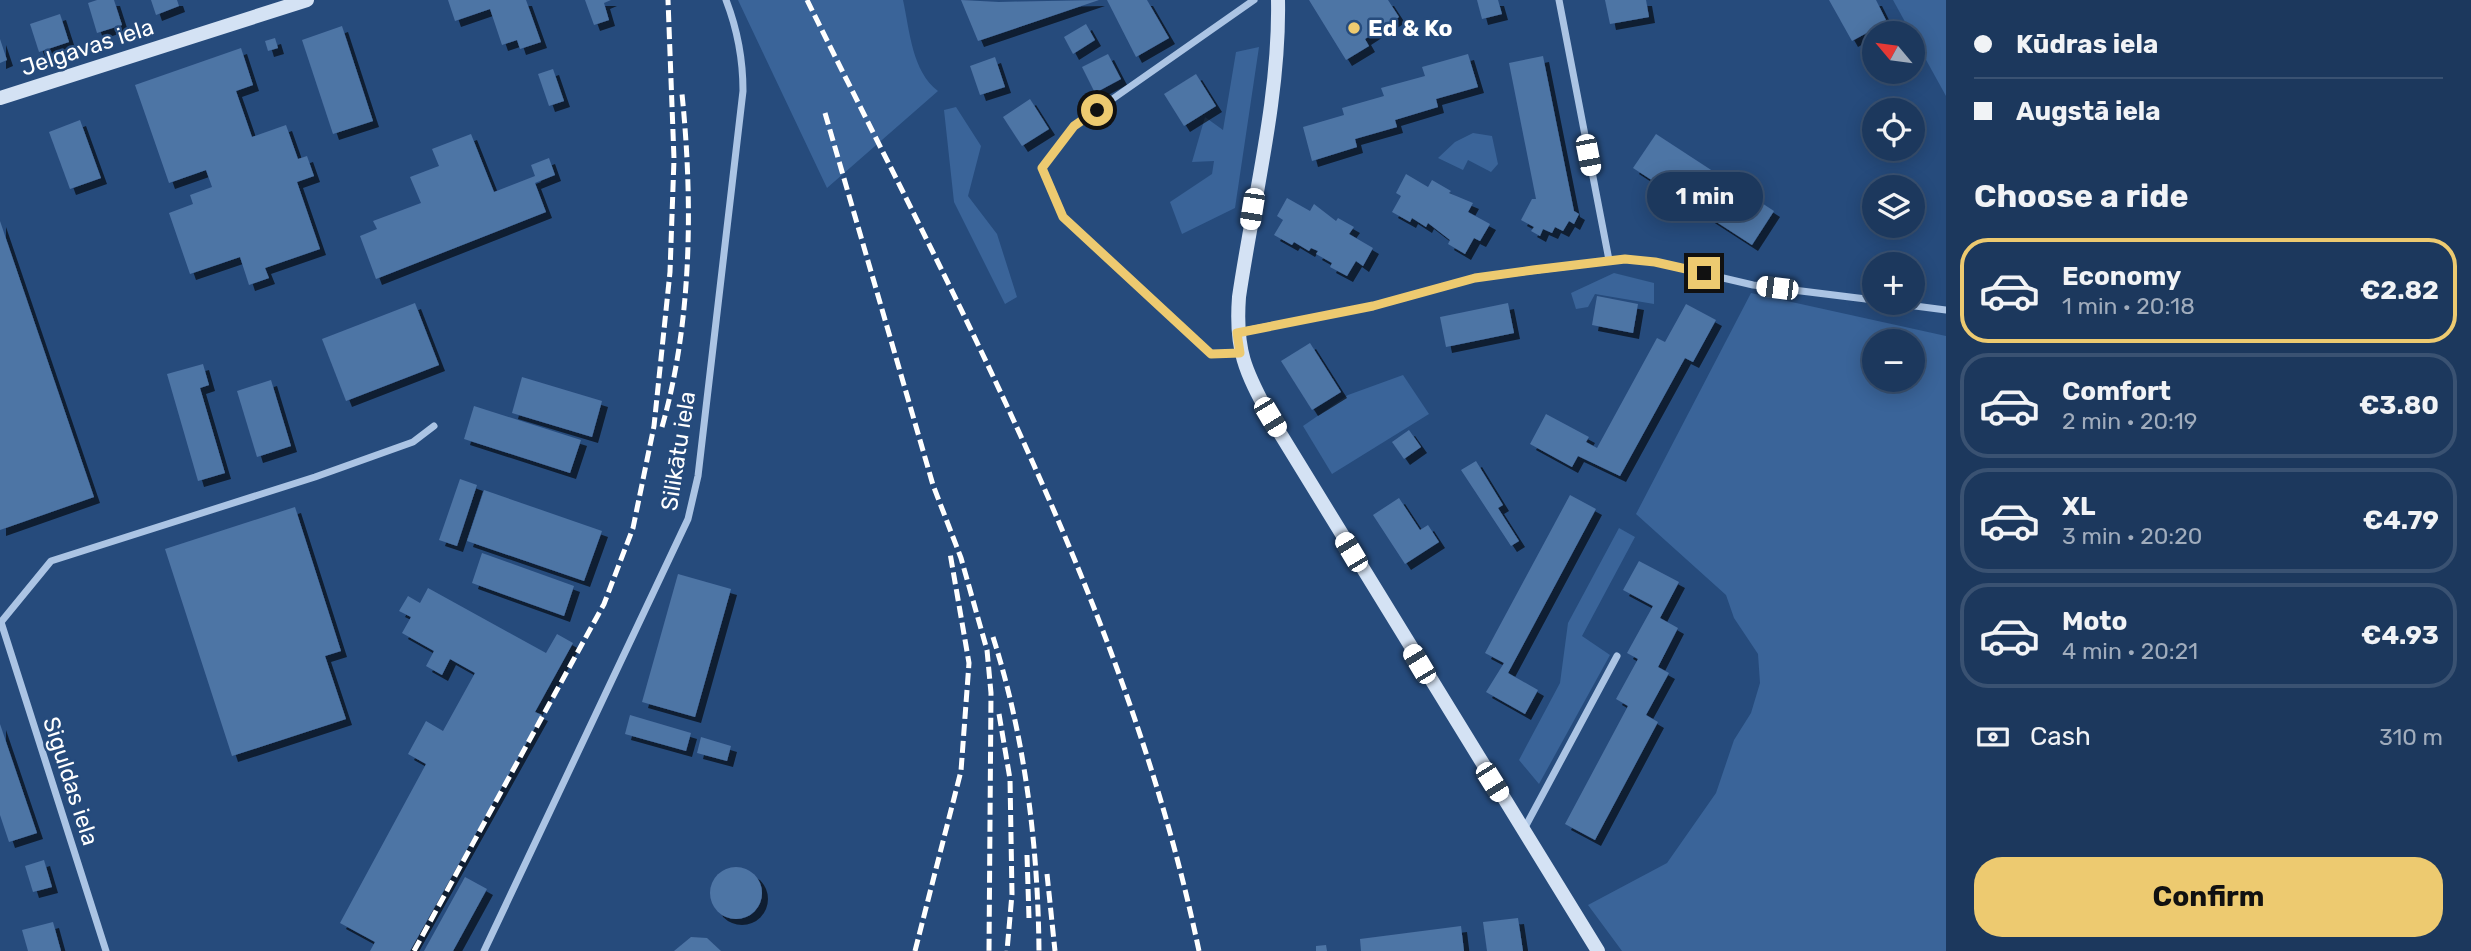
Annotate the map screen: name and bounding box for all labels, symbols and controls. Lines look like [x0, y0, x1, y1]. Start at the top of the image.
street label: Jelgavas iela [17, 12, 157, 82]
place label: Ed & Ko [1368, 14, 1453, 42]
marker: Ed & Ko [1346, 20, 1362, 36]
north arrow [1862, 21, 1925, 84]
map controls [1862, 21, 1925, 392]
text: Kūdras iela [2016, 29, 2158, 60]
route start [1081, 94, 1113, 126]
text: Augstā iela [2016, 96, 2161, 127]
button: locate [1862, 98, 1925, 161]
car [1574, 132, 1603, 178]
callout: 1 min [1646, 172, 1762, 220]
button: layers [1862, 175, 1925, 238]
text: Choose a ride [1974, 177, 2188, 215]
text: 1 min [1676, 182, 1734, 210]
car [1239, 187, 1266, 231]
button: + [1862, 252, 1925, 315]
route end [1688, 257, 1720, 289]
icon: car [1978, 259, 2041, 322]
text: Economy [2062, 261, 2181, 292]
car [1755, 275, 1800, 301]
text: €2.82 [2360, 275, 2439, 306]
text: 1 min · 20:18 [2062, 292, 2195, 320]
button: − [1862, 329, 1925, 392]
icon: car [1978, 374, 2041, 437]
text: Comfort [2062, 376, 2171, 407]
street label: Silikātu iela [655, 389, 701, 513]
text: €3.80 [2359, 390, 2439, 421]
car [1251, 394, 1290, 440]
text: 2 min · 20:19 [2062, 407, 2197, 435]
icon: car [1978, 489, 2041, 552]
text: XL [2062, 491, 2095, 522]
text: €4.79 [2363, 505, 2439, 536]
text: 3 min · 20:20 [2062, 522, 2202, 550]
car [1332, 529, 1371, 575]
icon: car [1978, 604, 2041, 667]
text: Moto [2062, 606, 2127, 637]
text: €4.93 [2361, 620, 2439, 651]
text: 4 min · 20:21 [2062, 637, 2198, 665]
car [1400, 641, 1439, 687]
street label: Siguldas iela [37, 713, 105, 849]
icon: cash [1974, 718, 2012, 756]
text: Cash [2030, 721, 2091, 752]
text: 310 m [2379, 723, 2443, 751]
car [1472, 759, 1513, 805]
button: Confirm [1974, 857, 2443, 937]

